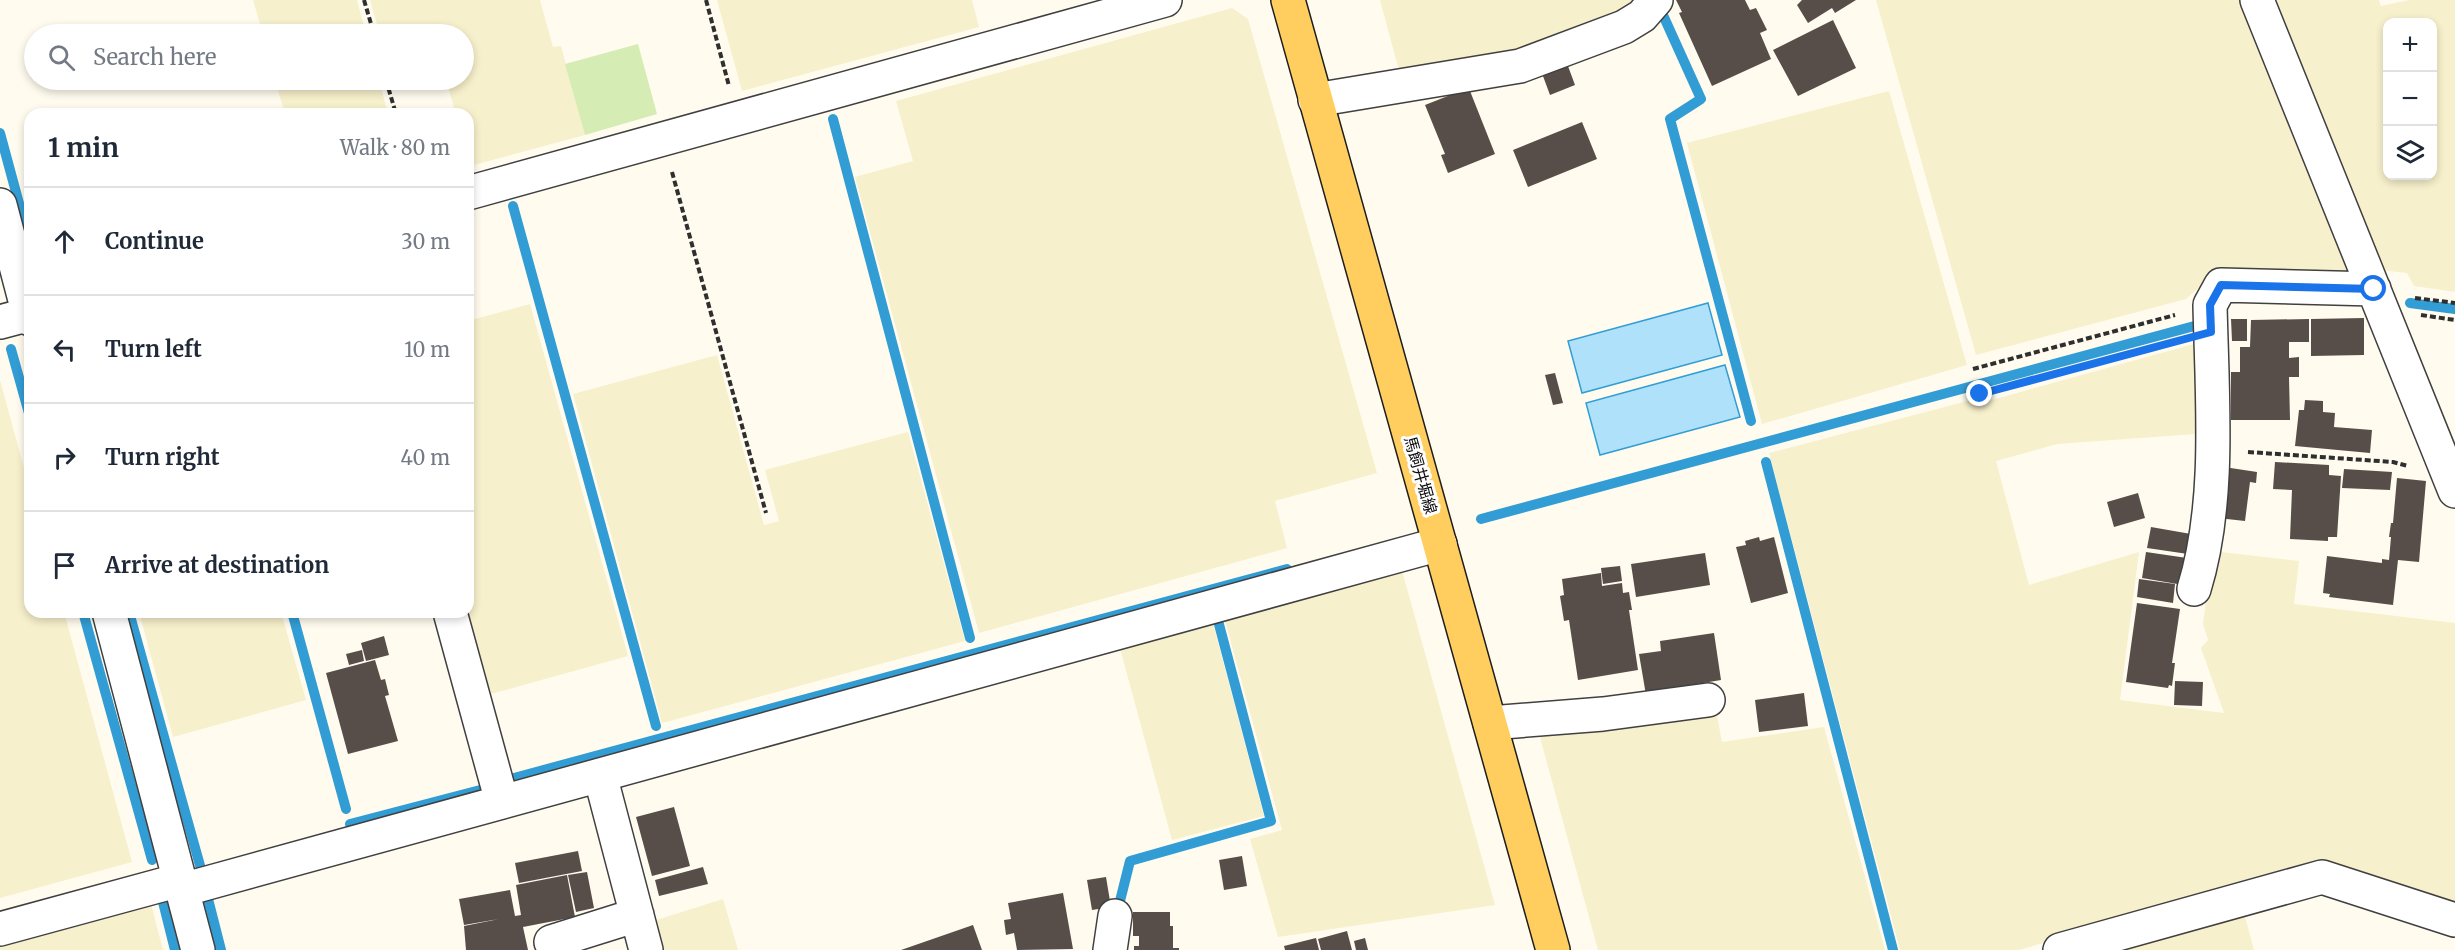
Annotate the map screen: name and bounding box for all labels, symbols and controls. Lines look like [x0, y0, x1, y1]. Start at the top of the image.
map controls [2383, 18, 2437, 180]
button: + [2383, 18, 2437, 72]
search box [24, 24, 474, 90]
icon: search [45, 41, 78, 74]
text: Search here [93, 43, 216, 71]
button: − [2383, 72, 2437, 126]
button: layers [2383, 126, 2437, 180]
text: 1 min [48, 131, 119, 164]
text: Walk · 80 m [340, 135, 450, 160]
icon: ahead [48, 225, 81, 258]
text: Continue [105, 227, 204, 255]
text: 30 m [401, 229, 450, 254]
route start [2360, 275, 2386, 301]
icon: left [48, 333, 81, 366]
text: Turn left [105, 335, 202, 363]
text: 10 m [404, 337, 450, 362]
route end [1966, 380, 1992, 406]
street label: 馬飼井堀線 [1400, 434, 1442, 516]
icon: right [48, 441, 81, 474]
text: Turn right [105, 443, 219, 471]
text: 40 m [400, 445, 450, 470]
icon: arrive [48, 549, 81, 582]
text: Arrive at destination [105, 551, 329, 579]

